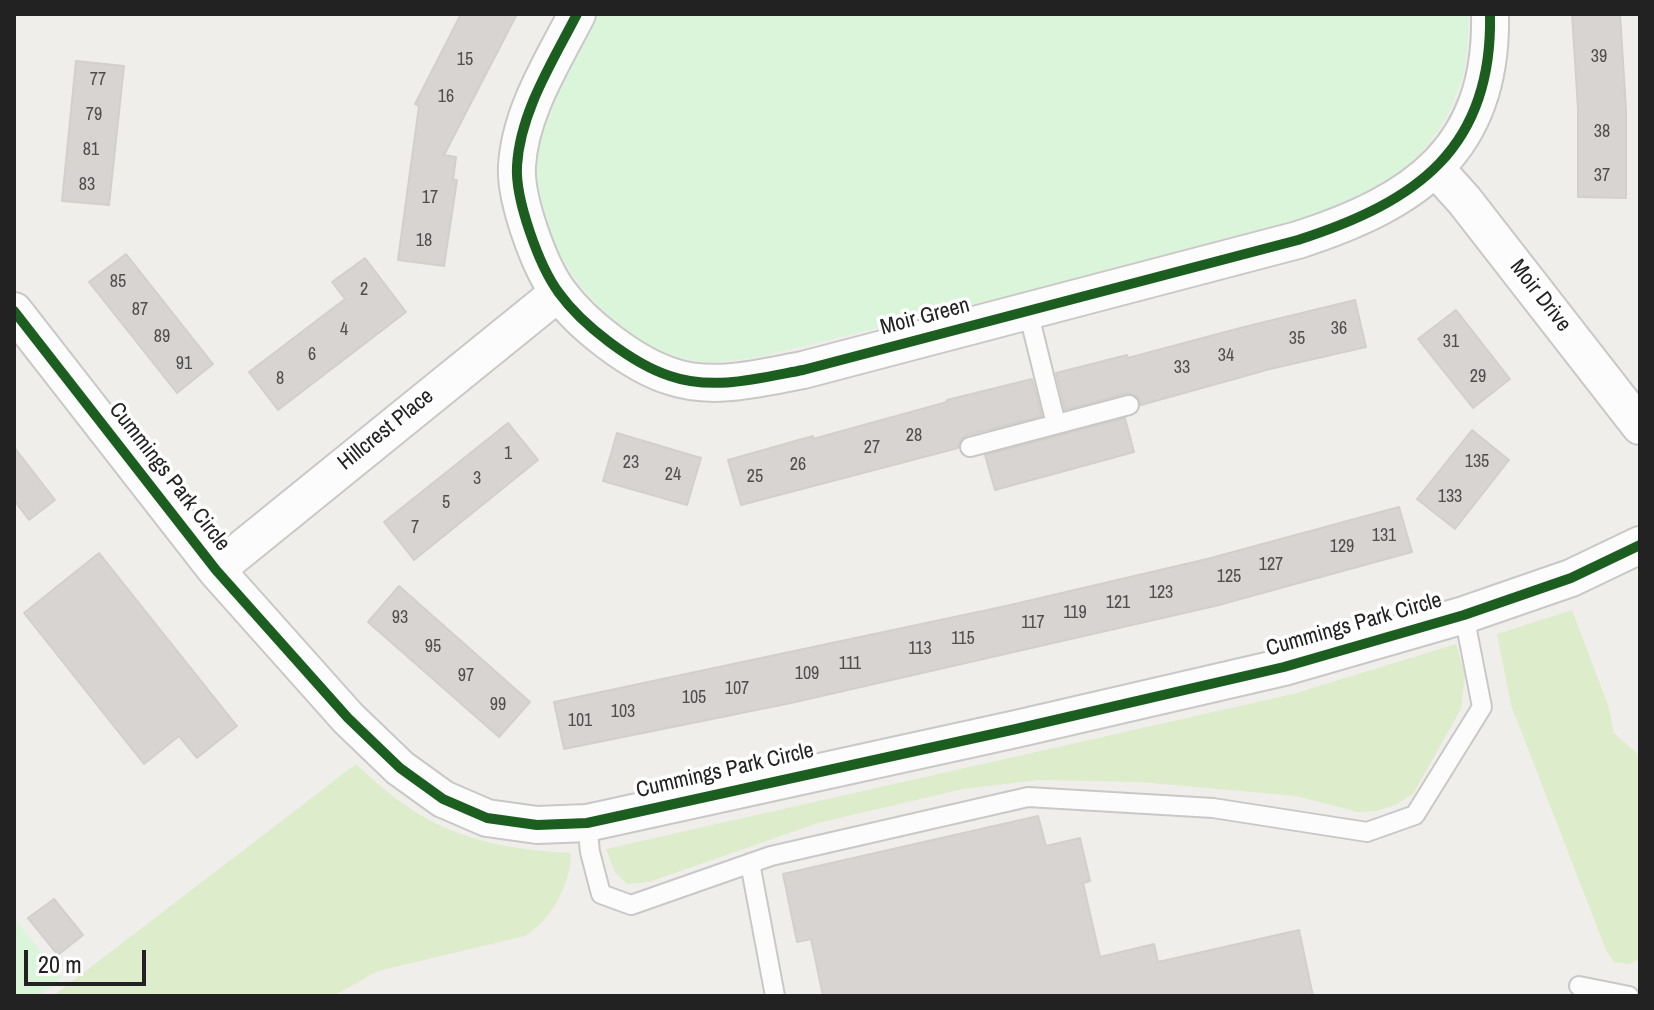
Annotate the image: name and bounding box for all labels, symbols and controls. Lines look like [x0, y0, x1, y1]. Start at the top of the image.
house number: 39 [1591, 46, 1607, 68]
house number: 15 [457, 49, 473, 71]
house number: 77 [90, 69, 106, 91]
house number: 16 [438, 86, 454, 108]
house number: 79 [86, 104, 102, 126]
house number: 38 [1594, 121, 1610, 143]
house number: 81 [83, 139, 99, 161]
house number: 37 [1594, 165, 1610, 187]
house number: 83 [79, 174, 95, 196]
house number: 17 [422, 187, 438, 209]
house number: 18 [416, 230, 432, 252]
street label: Moir Drive [1504, 255, 1576, 337]
house number: 85 [110, 271, 126, 293]
house number: 2 [360, 279, 368, 301]
street label: Moir Green [878, 292, 972, 342]
house number: 87 [132, 299, 148, 321]
house number: 36 [1331, 318, 1347, 340]
house number: 4 [340, 319, 348, 341]
house number: 89 [154, 326, 170, 348]
house number: 35 [1289, 328, 1305, 350]
house number: 31 [1443, 331, 1459, 353]
house number: 6 [308, 344, 316, 366]
house number: 34 [1218, 345, 1234, 367]
house number: 91 [176, 353, 192, 375]
house number: 33 [1174, 357, 1190, 379]
house number: 29 [1470, 366, 1486, 388]
house number: 8 [276, 368, 284, 390]
street label: Hillcrest Place [333, 383, 439, 477]
street label: Cummings Park Circle [103, 397, 235, 557]
house number: 28 [906, 425, 922, 447]
house number: 27 [864, 437, 880, 459]
house number: 1 [504, 443, 512, 465]
house number: 135 [1465, 451, 1489, 473]
house number: 23 [623, 452, 639, 474]
house number: 26 [790, 454, 806, 476]
house number: 24 [665, 464, 681, 486]
house number: 25 [747, 466, 763, 488]
house number: 3 [473, 468, 481, 490]
house number: 133 [1438, 486, 1462, 508]
house number: 5 [442, 492, 450, 514]
house number: 7 [411, 517, 419, 539]
house number: 131 [1372, 525, 1396, 547]
house number: 129 [1330, 536, 1354, 558]
house number: 127 [1259, 554, 1283, 576]
house number: 125 [1217, 566, 1241, 588]
house number: 123 [1149, 582, 1173, 604]
street label: Cummings Park Circle [1263, 587, 1445, 663]
house number: 121 [1106, 592, 1130, 614]
house number: 119 [1063, 602, 1087, 624]
house number: 93 [392, 607, 408, 629]
house number: 117 [1021, 612, 1045, 634]
house number: 115 [951, 628, 975, 650]
house number: 95 [425, 636, 441, 658]
house number: 113 [908, 638, 932, 660]
house number: 111 [839, 653, 861, 675]
house number: 109 [795, 663, 819, 685]
house number: 97 [458, 665, 474, 687]
house number: 107 [725, 678, 749, 700]
house number: 105 [682, 687, 706, 709]
house number: 99 [490, 694, 506, 716]
house number: 103 [611, 701, 635, 723]
house number: 101 [568, 710, 592, 732]
street label: Cummings Park Circle [634, 738, 816, 804]
scale bar [28, 934, 150, 984]
text: 20 m [38, 948, 82, 980]

